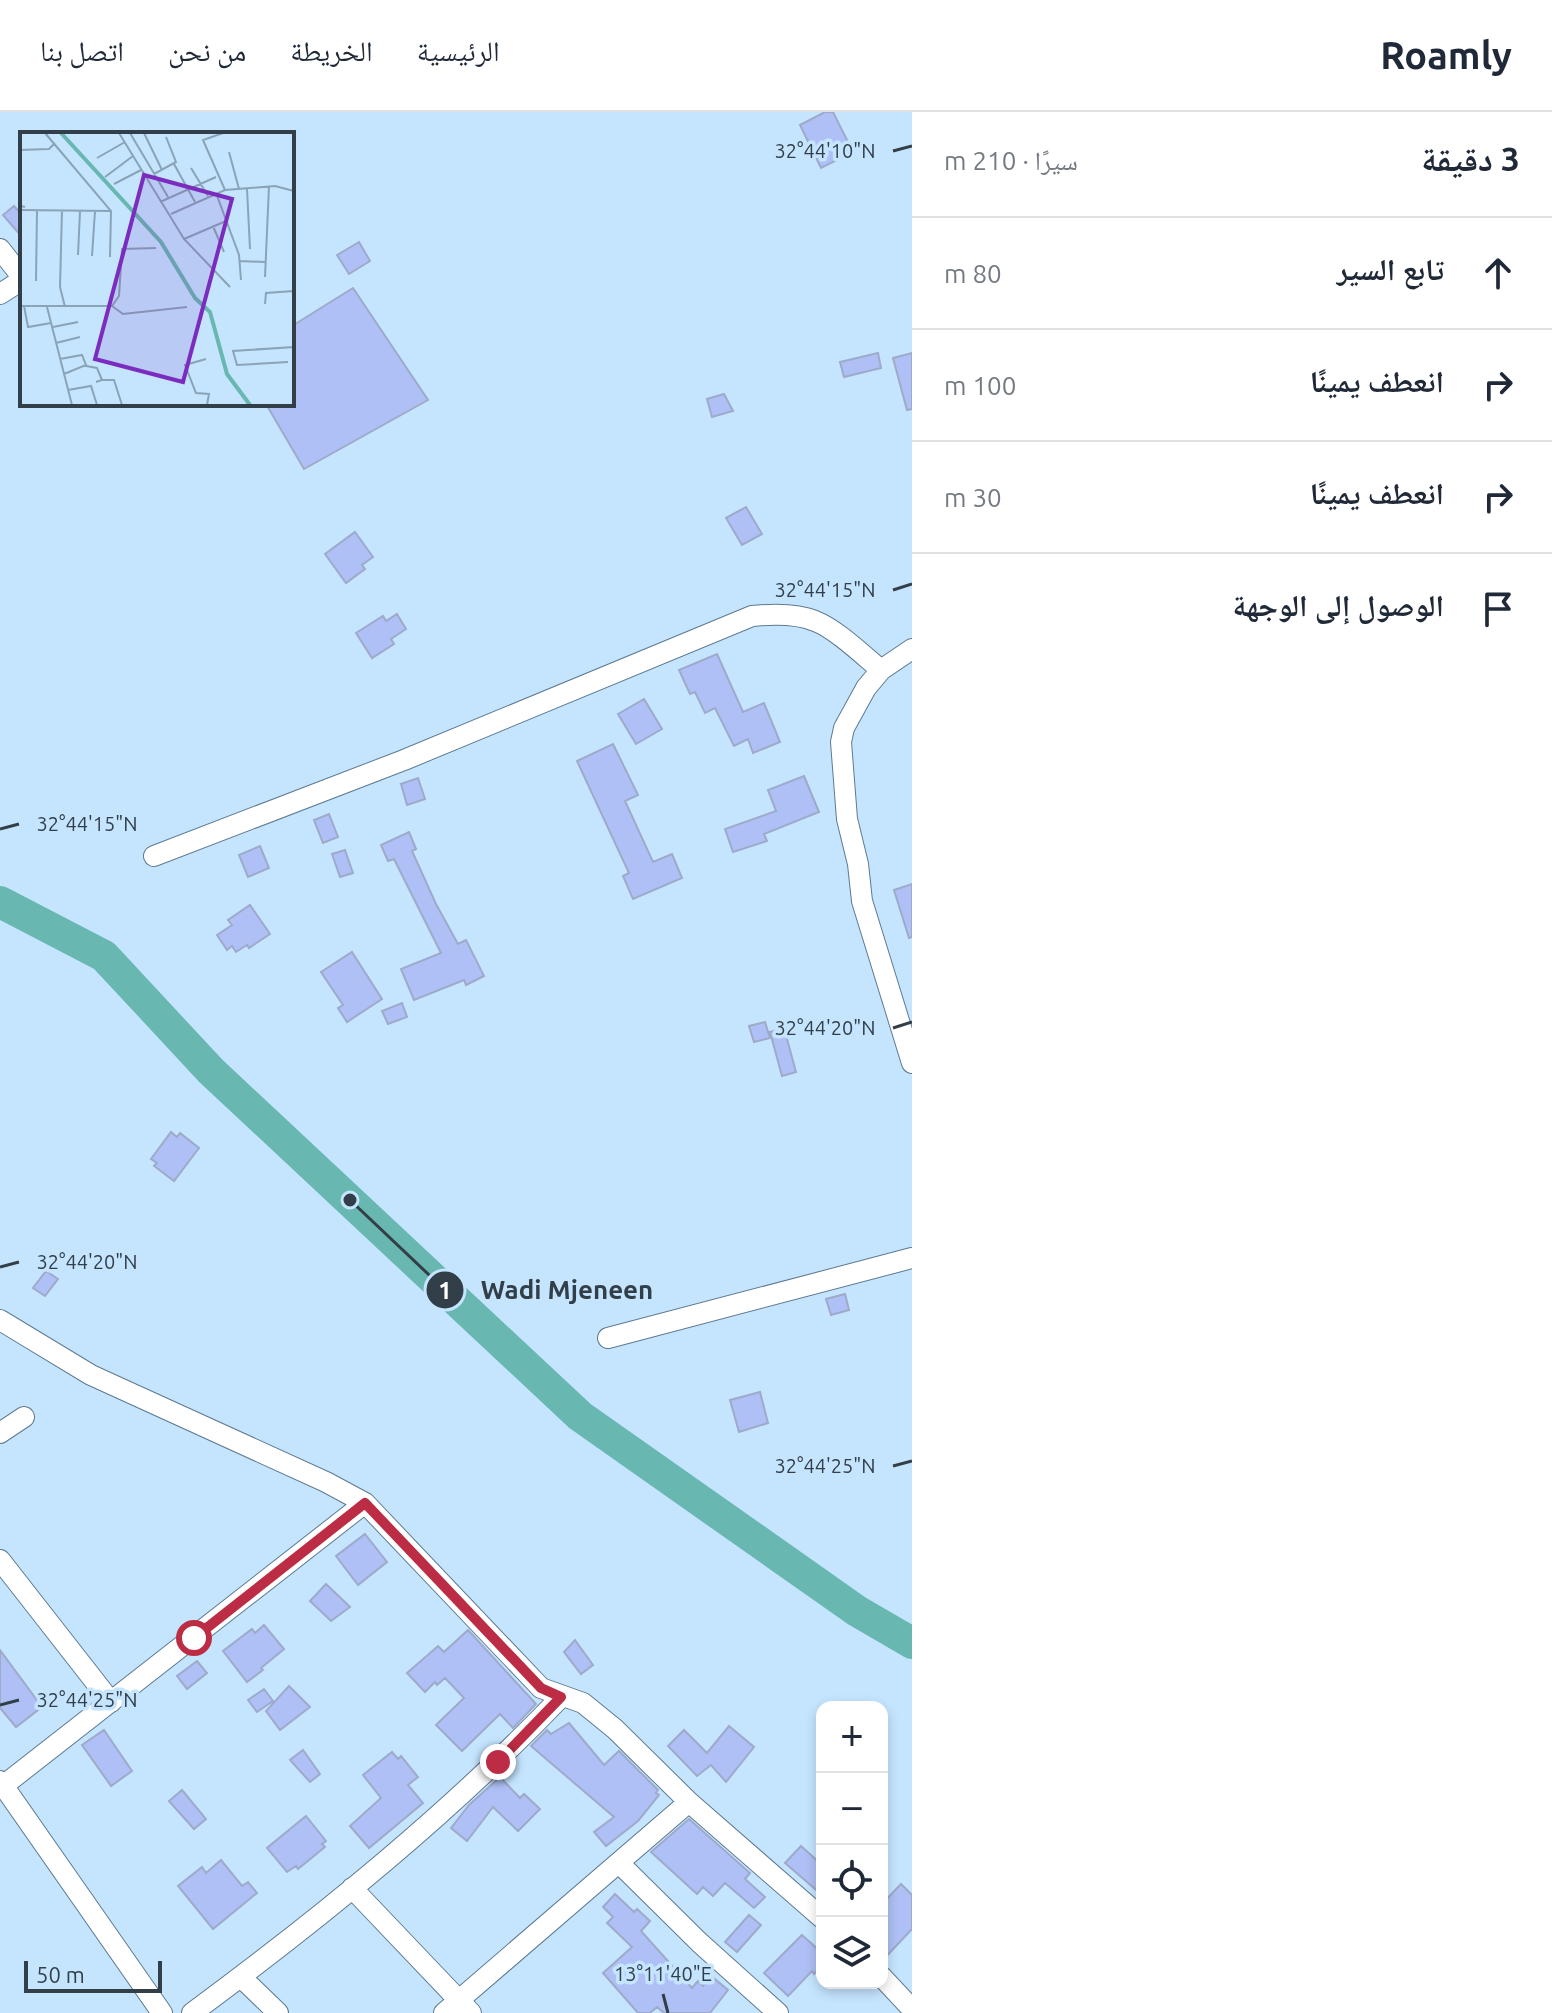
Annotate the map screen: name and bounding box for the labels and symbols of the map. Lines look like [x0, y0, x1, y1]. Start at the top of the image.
inset map [20, 132, 294, 406]
text: 32°44'10"N [774, 139, 876, 162]
text: 32°44'15"N [774, 578, 876, 601]
text: 32°44'15"N [36, 812, 138, 835]
text: 32°44'20"N [774, 1016, 876, 1039]
text: 32°44'20"N [36, 1250, 138, 1273]
callout: Wadi Mjeneen [425, 1265, 670, 1315]
text: Wadi Mjeneen [481, 1275, 653, 1304]
text: 1 [438, 1277, 452, 1304]
text: 32°44'25"N [774, 1454, 876, 1477]
route start [176, 1620, 212, 1656]
text: 32°44'25"N [36, 1688, 138, 1711]
route end [480, 1744, 516, 1780]
scale bar [24, 1957, 162, 1993]
text: 13°11'40"E [614, 1962, 712, 1985]

